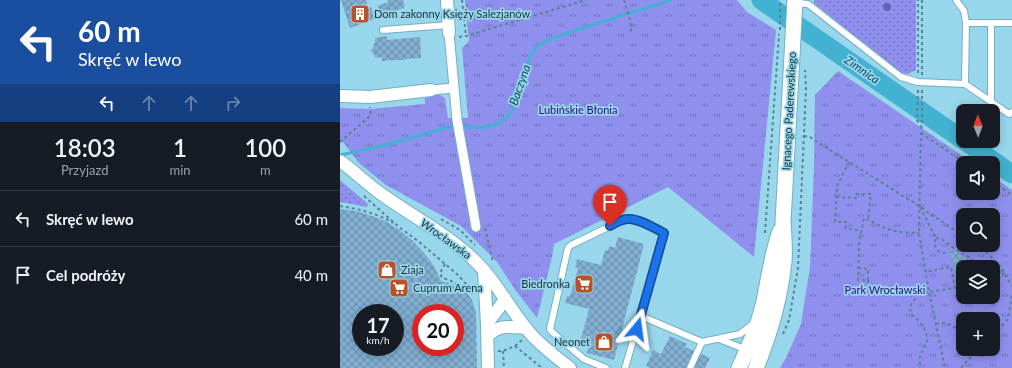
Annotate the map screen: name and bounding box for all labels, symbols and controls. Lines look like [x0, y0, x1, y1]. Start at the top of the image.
building icon: Dom zakonny Księży Salezjanów [349, 3, 371, 25]
place label: Dom zakonny Księży Salezjanów [374, 7, 530, 20]
text: 60 m [78, 14, 141, 48]
icon: left [12, 16, 64, 68]
text: Skręć w lewo [78, 48, 182, 70]
street label: Ignacego Paderewskiego [779, 51, 798, 171]
water label: Zimnica [841, 52, 883, 87]
water label: Baczyna [506, 63, 533, 107]
icon: left [96, 92, 118, 114]
icon: ahead [138, 92, 160, 114]
icon: ahead [180, 92, 202, 114]
icon: right [222, 92, 244, 114]
park label: Lubińskie Błonia [539, 103, 617, 116]
north arrow [956, 104, 1000, 148]
map controls [956, 104, 1000, 356]
text: 18:03 [54, 133, 116, 162]
text: 1 [173, 133, 187, 162]
text: 100 [244, 133, 286, 162]
button: sound [956, 156, 1000, 200]
text: Przyjazd [61, 162, 109, 178]
text: min [169, 162, 191, 178]
text: m [260, 162, 271, 178]
pin [593, 185, 627, 226]
icon: arrive [599, 191, 621, 213]
icon: left [12, 208, 34, 230]
button: search [956, 208, 1000, 252]
text: Skręć w lewo [46, 210, 134, 228]
text: 60 m [294, 210, 328, 228]
street label: Wrocławska [418, 216, 474, 261]
shop icon: Ziaja [376, 259, 398, 281]
button: layers [956, 260, 1000, 304]
place label: Ziaja [401, 263, 424, 276]
icon: arrive [12, 264, 34, 286]
text: Cel podróży [46, 266, 125, 284]
text: 40 m [294, 266, 328, 284]
supermarket icon: Biedronka [573, 273, 595, 295]
supermarket icon: Cuprum Arena [388, 277, 410, 299]
place label: Biedronka [521, 277, 570, 290]
place label: Cuprum Arena [413, 281, 483, 294]
park label: Park Wrocławski [845, 283, 926, 296]
speed limit sign: 20 [412, 304, 464, 356]
position arrow [616, 308, 658, 350]
button: + [956, 312, 1000, 356]
text: 17 [366, 313, 390, 337]
shop icon: Neonet [593, 331, 615, 353]
text: km/h [366, 334, 390, 346]
place label: Neonet [554, 335, 590, 348]

